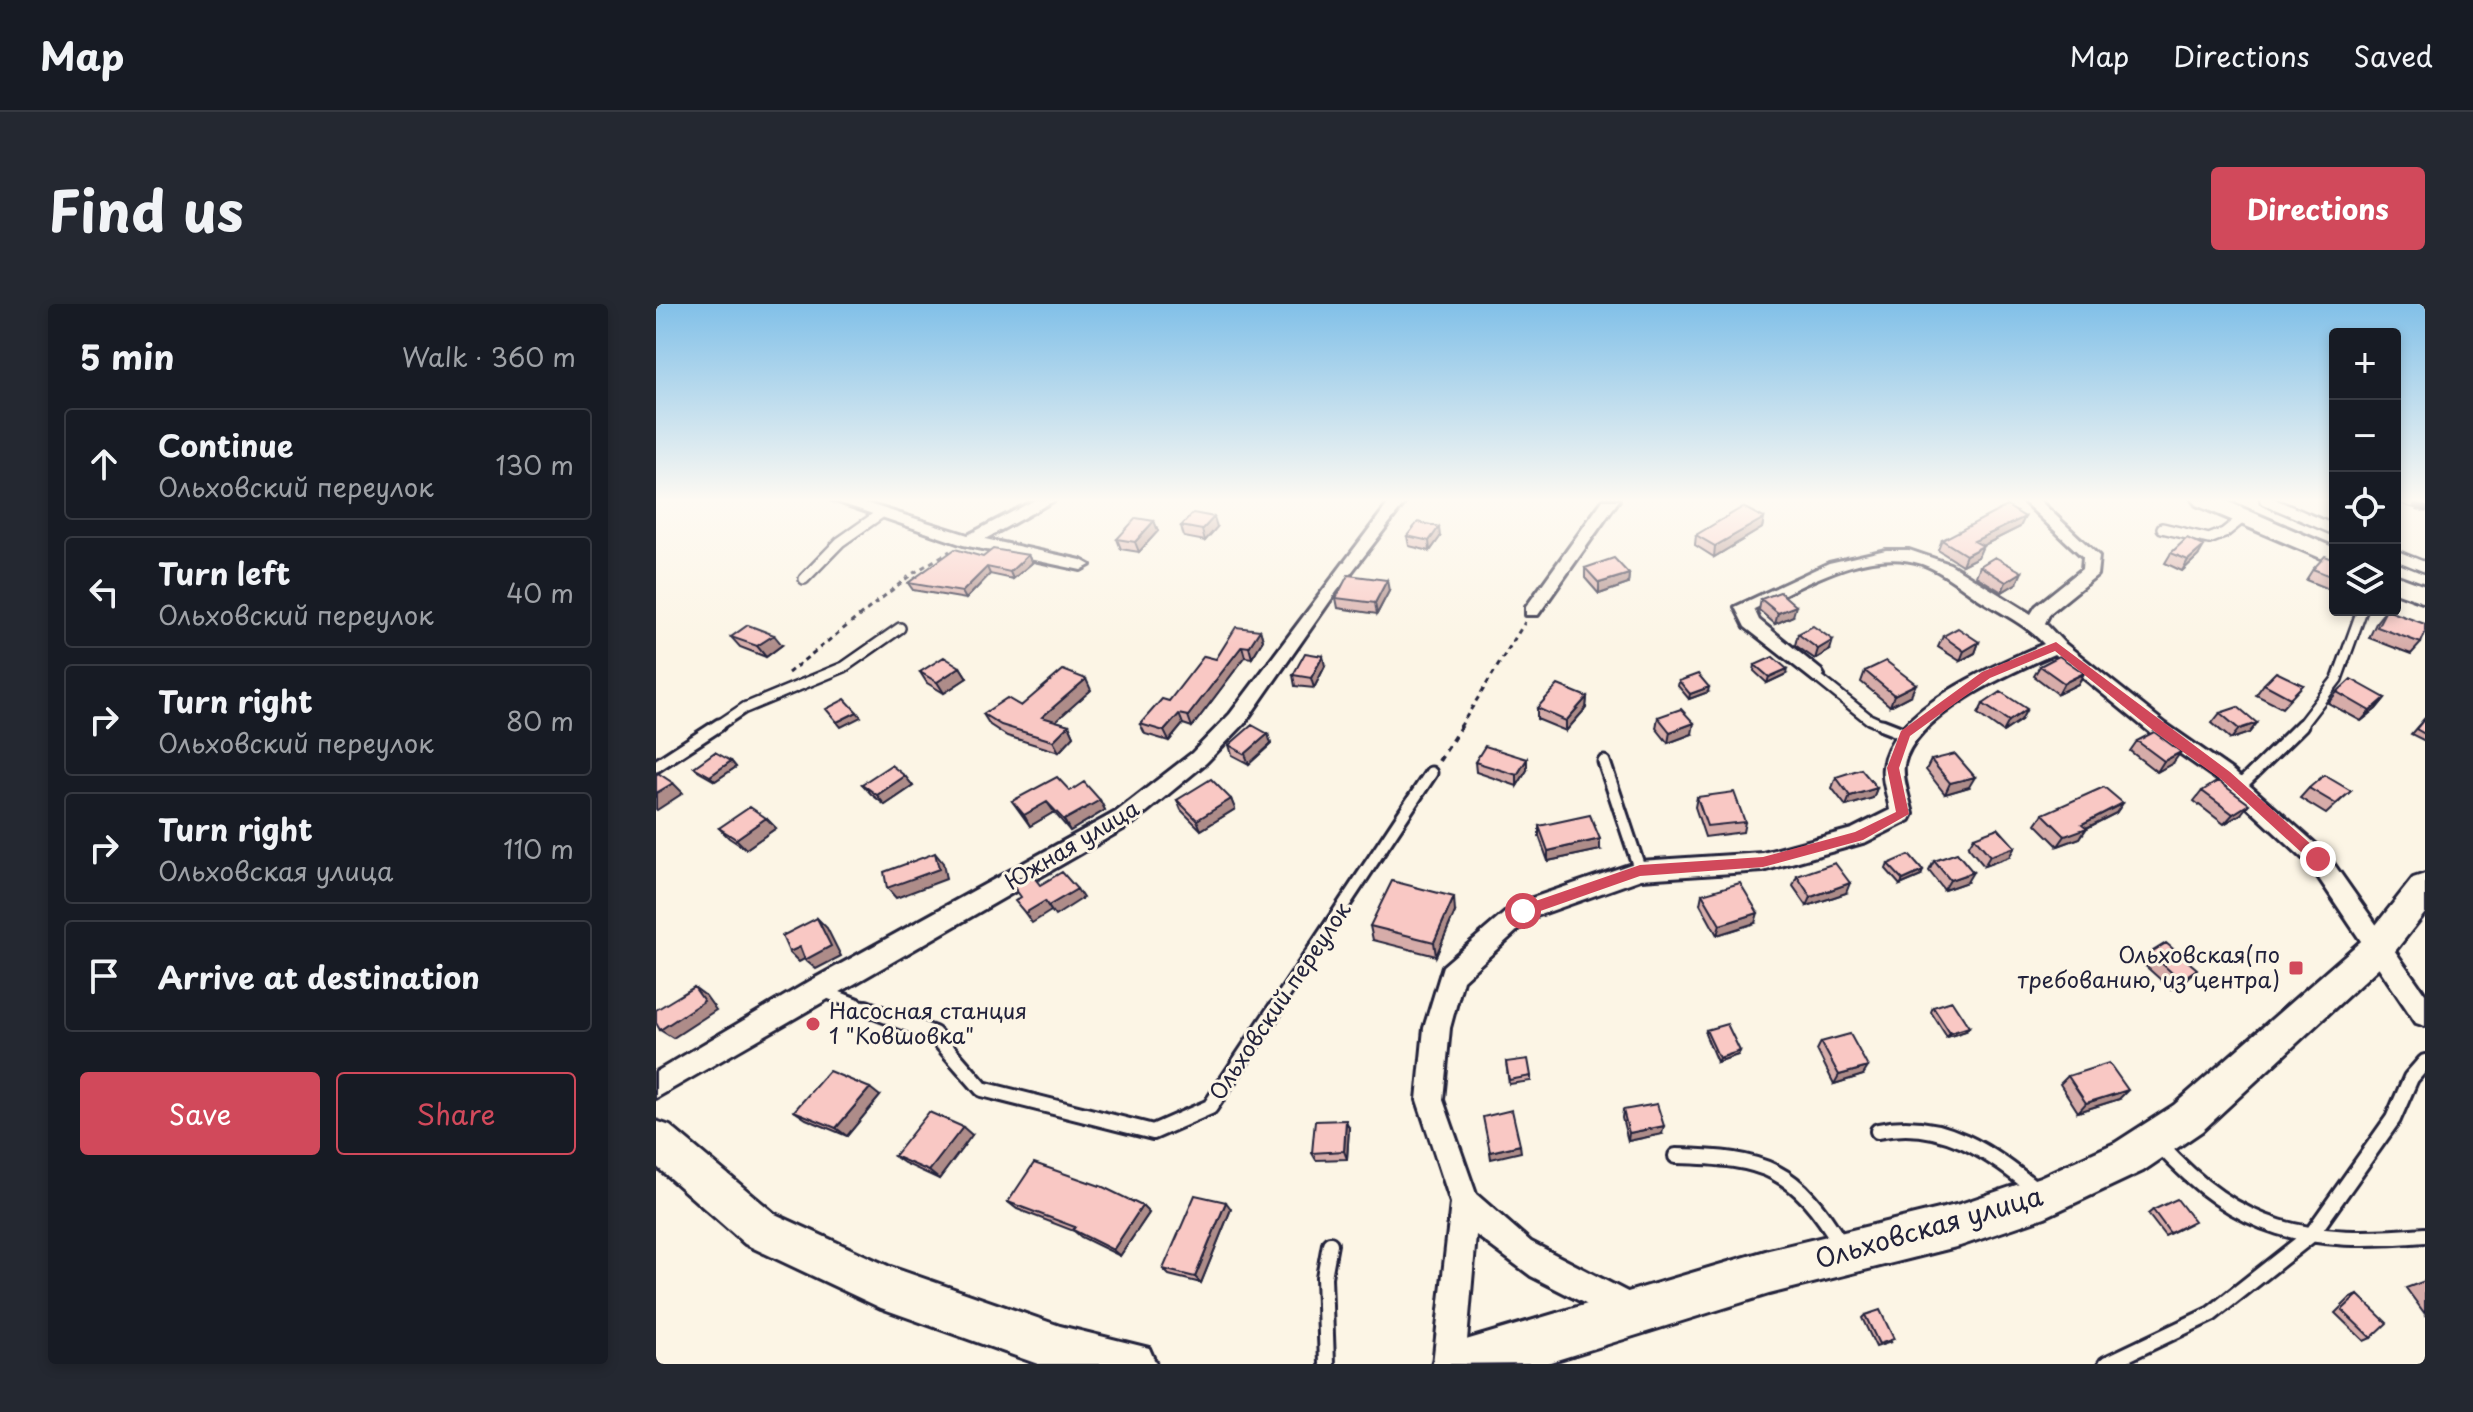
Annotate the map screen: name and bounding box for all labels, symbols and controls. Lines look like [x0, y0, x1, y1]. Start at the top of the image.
text: Map [40, 27, 124, 84]
text: Map [2070, 34, 2129, 77]
text: Directions [2173, 34, 2310, 77]
text: Saved [2354, 34, 2433, 77]
text: Find us [48, 166, 244, 251]
button: Directions [2211, 167, 2425, 250]
map controls [2329, 328, 2401, 616]
button: + [2329, 328, 2401, 400]
text: 5 min [80, 330, 174, 382]
text: Walk · 360 m [402, 337, 576, 376]
button: − [2329, 400, 2401, 472]
text: Continue [158, 422, 293, 467]
icon: ahead [82, 442, 126, 486]
text: 130 m [495, 445, 574, 484]
text: Ольховский переулок [158, 467, 434, 506]
button: locate [2329, 472, 2401, 544]
button: layers [2329, 544, 2401, 616]
text: Turn left [158, 550, 290, 595]
icon: left [82, 570, 126, 614]
text: 40 m [506, 573, 574, 612]
text: Ольховский переулок [158, 595, 434, 634]
text: Turn right [158, 678, 313, 723]
icon: right [82, 698, 126, 742]
text: 80 m [506, 701, 574, 740]
text: Ольховский переулок [158, 723, 434, 762]
street label: Южная улица [998, 791, 1145, 897]
text: Turn right [158, 806, 313, 851]
icon: right [82, 826, 126, 870]
text: 110 m [503, 829, 574, 868]
route end [2300, 841, 2336, 877]
text: Ольховская улица [158, 851, 393, 890]
street label: Ольховский переулок [1200, 893, 1358, 1106]
route start [1505, 893, 1541, 929]
place label: Ольховская(по требованию, из центра) [2017, 937, 2280, 995]
icon: arrive [82, 954, 126, 998]
text: Arrive at destination [158, 954, 480, 999]
marker: Ольховская(по требованию, из центра) [2287, 959, 2305, 977]
place label: Насосная станция 1 "Ковшовка" [829, 993, 1027, 1051]
marker: Насосная станция 1 "Ковшовка" [804, 1015, 822, 1033]
button: Save [80, 1072, 320, 1155]
button: Share [336, 1072, 576, 1155]
street label: Ольховская улица [1810, 1175, 2048, 1278]

